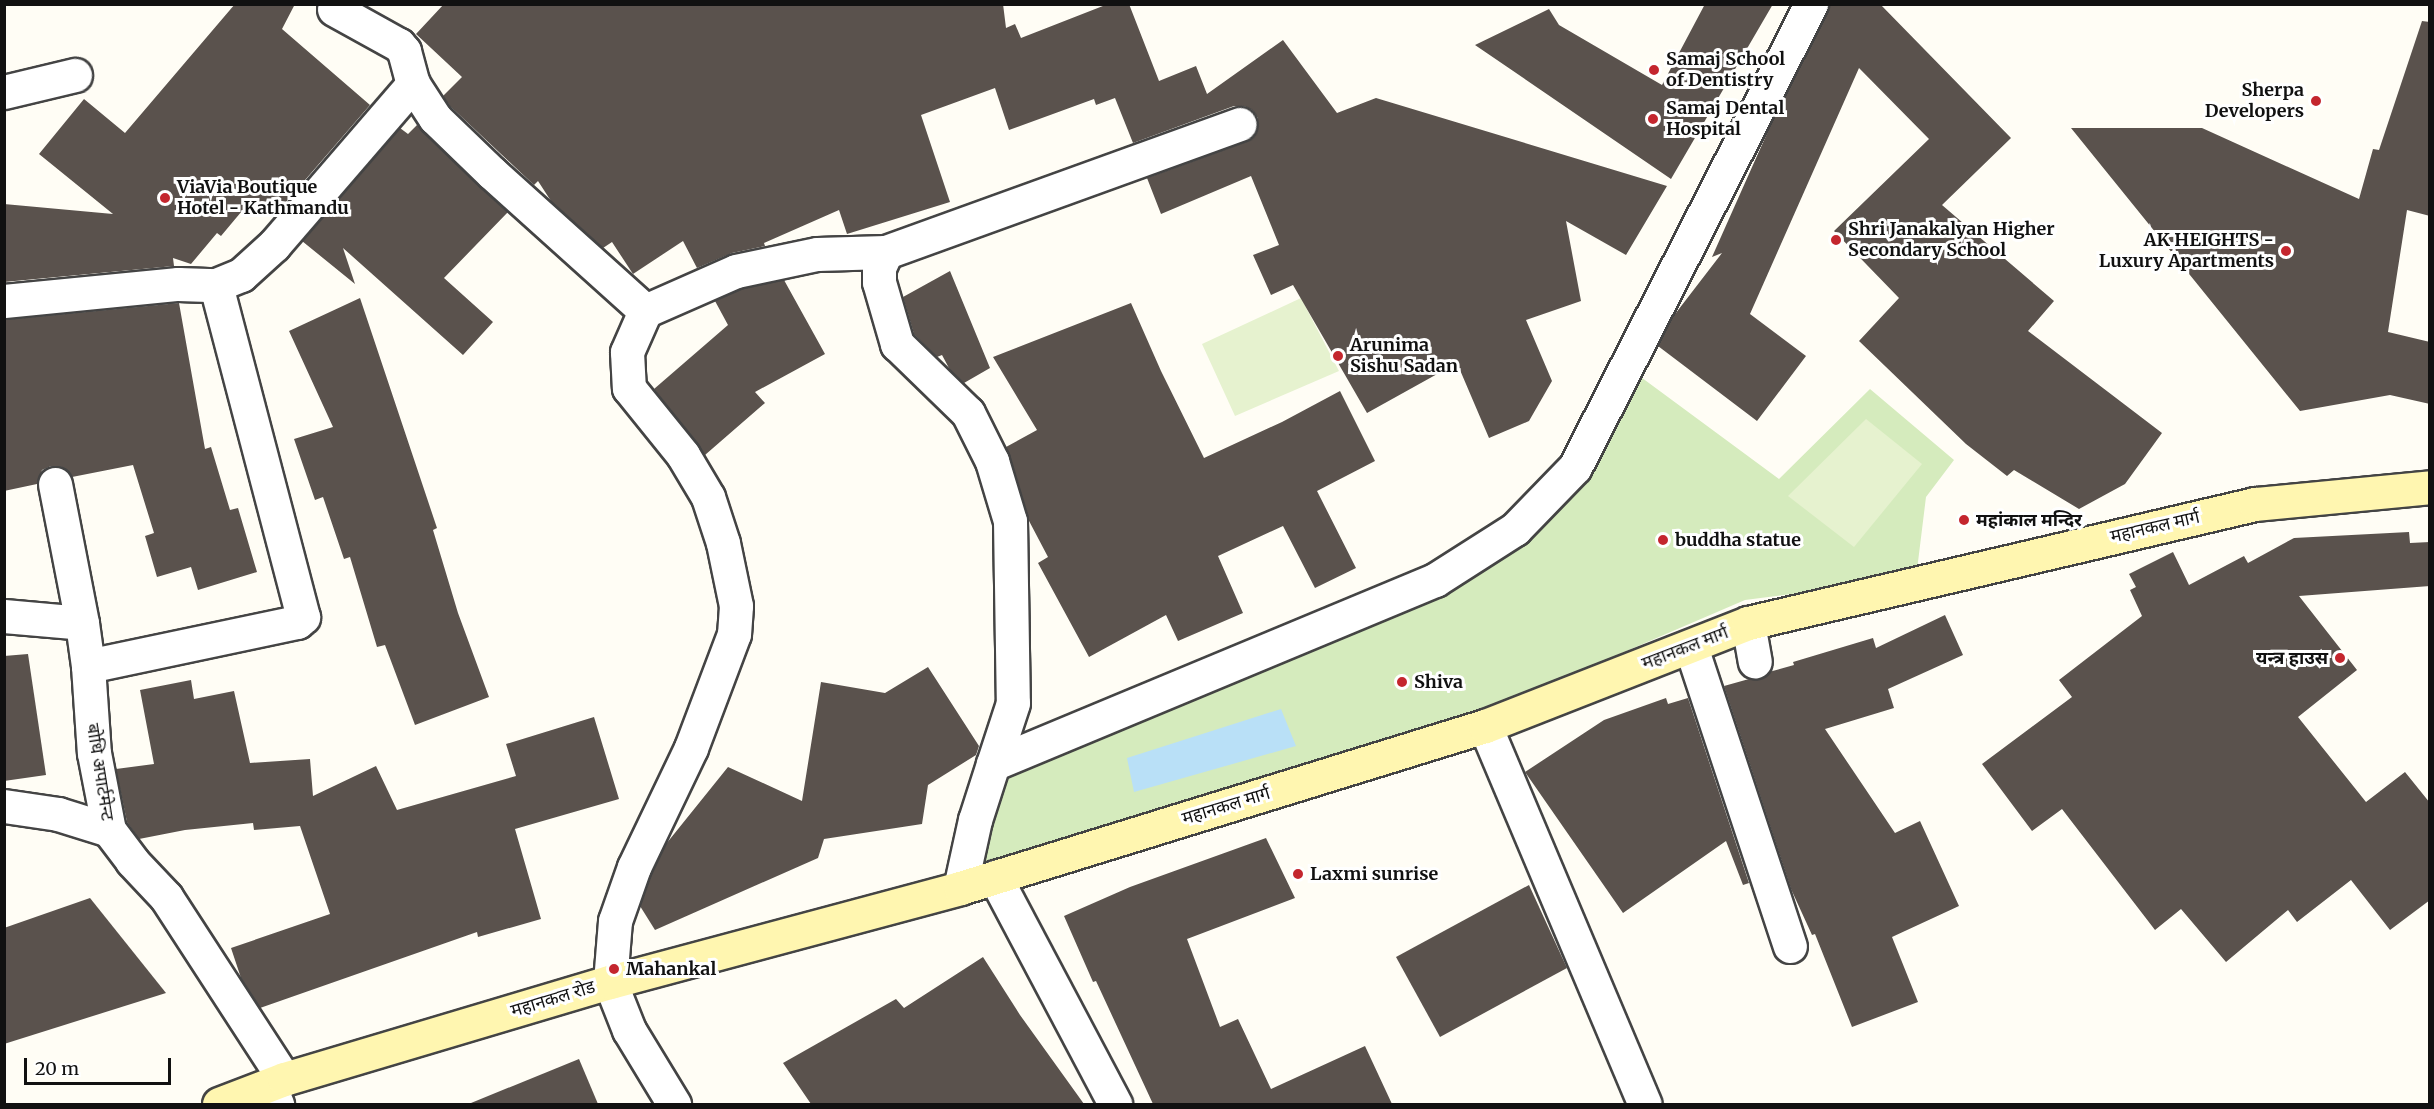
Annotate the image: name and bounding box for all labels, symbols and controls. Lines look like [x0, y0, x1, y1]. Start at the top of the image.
place label: Samaj School of Dentistry [1666, 49, 1785, 92]
marker: Samaj School of Dentistry [1647, 63, 1661, 77]
place label: Sherpa Developers [2205, 80, 2304, 122]
marker: Sherpa Developers [2309, 94, 2323, 108]
place label: Samaj Dental Hospital [1666, 98, 1784, 140]
marker: Samaj Dental Hospital [1644, 110, 1662, 128]
place label: ViaVia Boutique Hotel - Kathmandu [177, 177, 349, 219]
marker: ViaVia Boutique Hotel - Kathmandu [158, 191, 172, 205]
place label: Shri Janakalyan Higher Secondary School [1848, 219, 2055, 262]
place label: AK HEIGHTS - Luxury Apartments [2099, 230, 2274, 272]
marker: Shri Janakalyan Higher Secondary School [1829, 233, 1843, 247]
marker: AK HEIGHTS - Luxury Apartments [2279, 244, 2293, 258]
place label: Arunima Sishu Sadan [1350, 335, 1458, 378]
marker: Arunima Sishu Sadan [1331, 349, 1345, 363]
street label: महानकल मार्ग [2108, 506, 2202, 548]
place label: महांकाल मन्दिर [1976, 509, 2082, 531]
marker: महांकाल मन्दिर [1957, 513, 1971, 527]
place label: buddha statue [1675, 529, 1801, 551]
marker: buddha statue [1656, 533, 1670, 547]
street label: महानकल मार्ग [1639, 622, 1731, 674]
place label: यन्त्र हाउस [2256, 647, 2328, 669]
marker: यन्त्र हाउस [2333, 651, 2347, 665]
place label: Shiva [1414, 671, 1463, 693]
marker: Shiva [1395, 675, 1409, 689]
street label: बोधि अपार्टमेन्ट [82, 722, 118, 822]
street label: महानकल मार्ग [1179, 782, 1273, 830]
place label: Laxmi sunrise [1310, 863, 1438, 885]
marker: Laxmi sunrise [1291, 867, 1305, 881]
place label: Mahankal [626, 958, 716, 980]
marker: Mahankal [607, 962, 621, 976]
street label: महानकल रोड [508, 976, 598, 1022]
scale bar [27, 1046, 174, 1084]
text: 20 m [35, 1057, 79, 1080]

